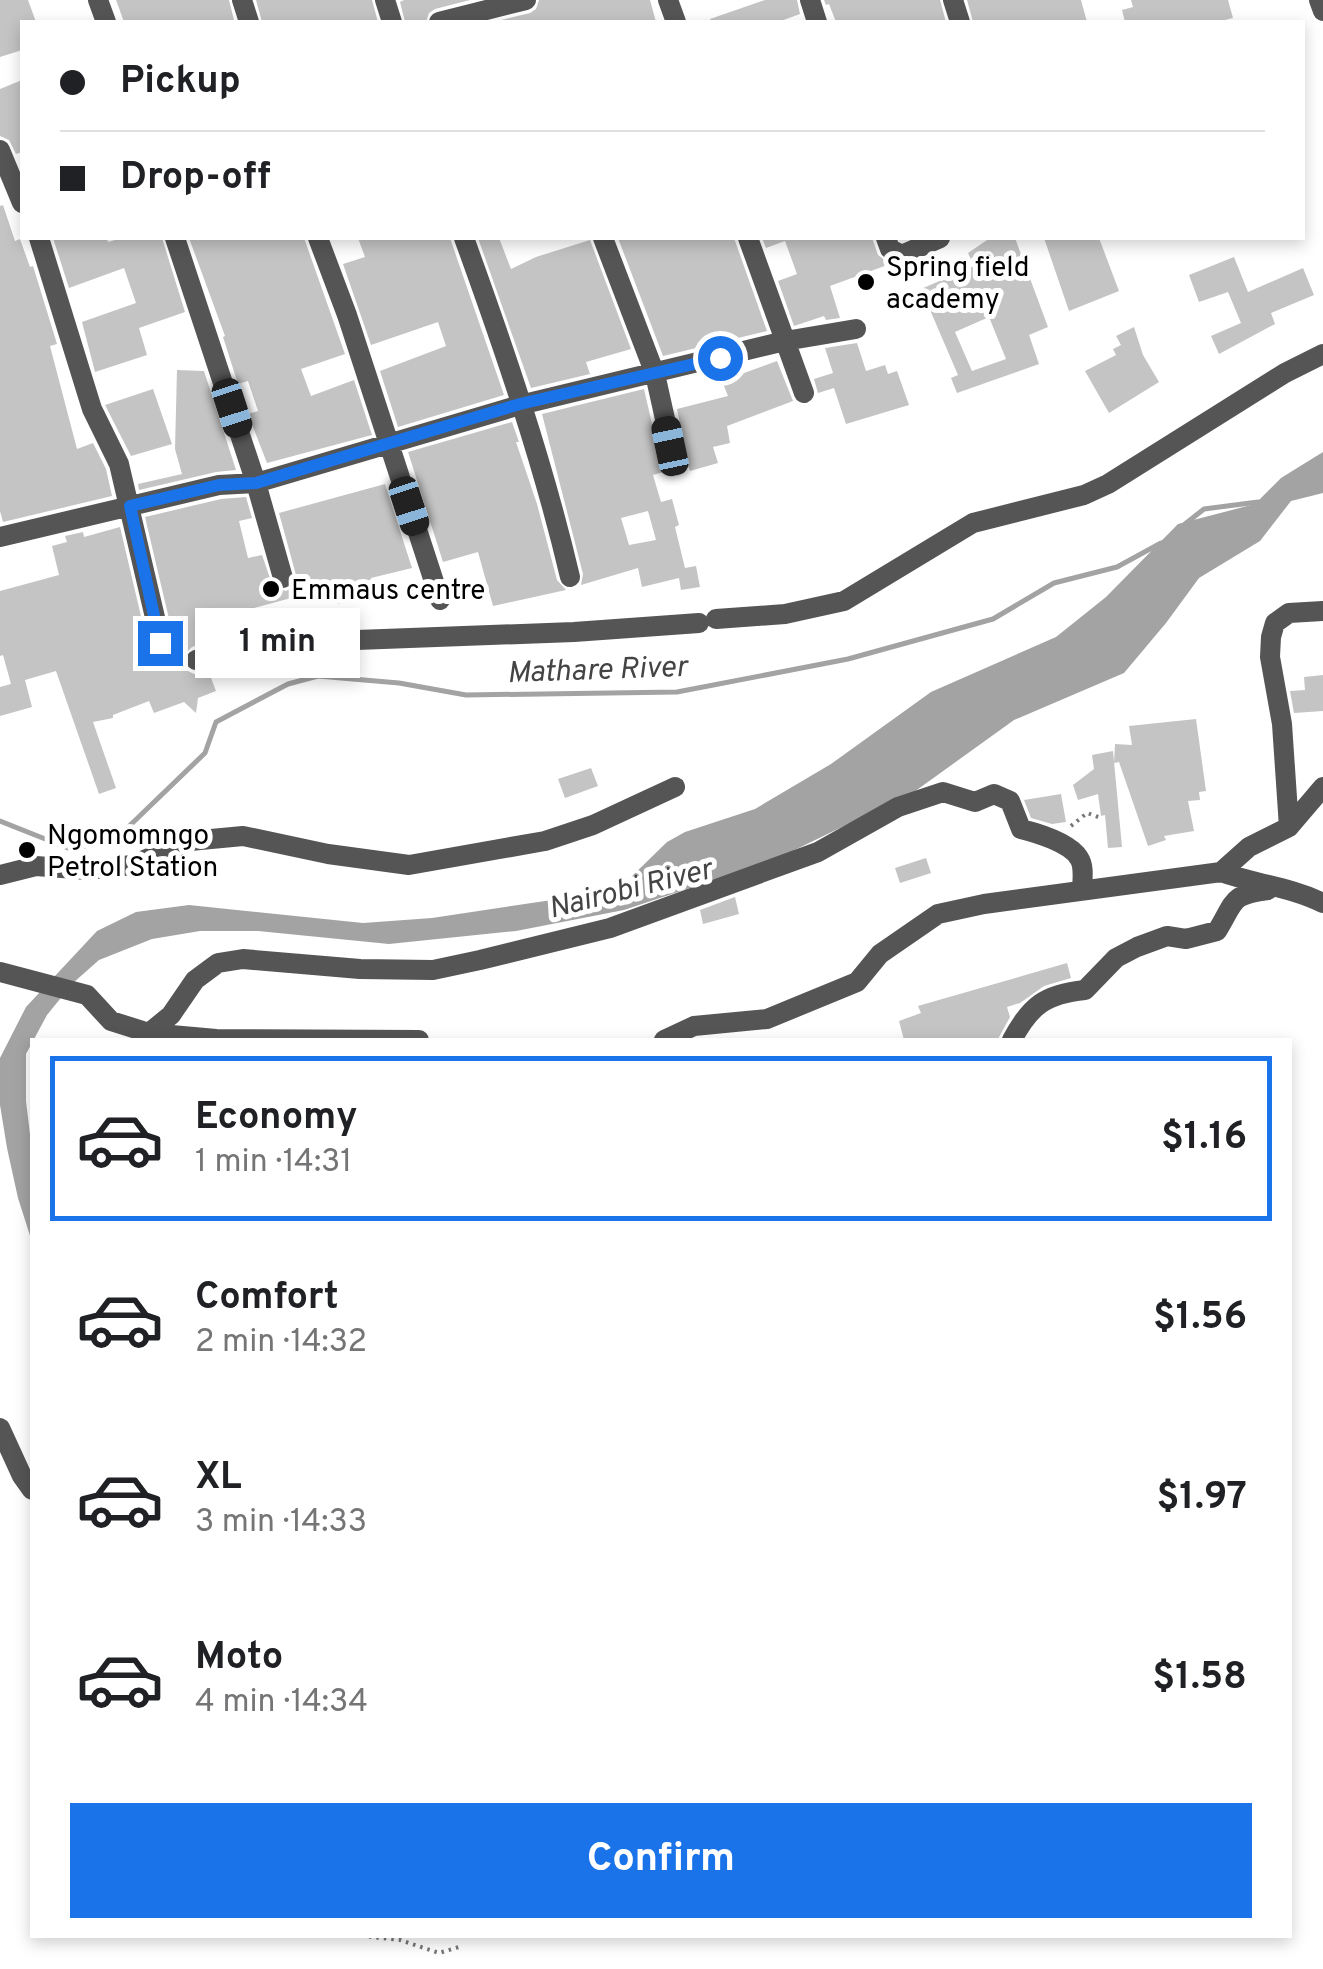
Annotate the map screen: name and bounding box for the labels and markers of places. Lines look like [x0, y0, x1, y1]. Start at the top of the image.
place label: Spring field academy [886, 251, 1029, 319]
marker: Spring field academy [855, 271, 877, 293]
place label: Emmaus centre [291, 574, 485, 610]
marker: Emmaus centre [260, 578, 282, 600]
place label: Ngomomngo Petrol Station [47, 819, 218, 887]
marker: Ngomomngo Petrol Station [16, 839, 38, 861]

